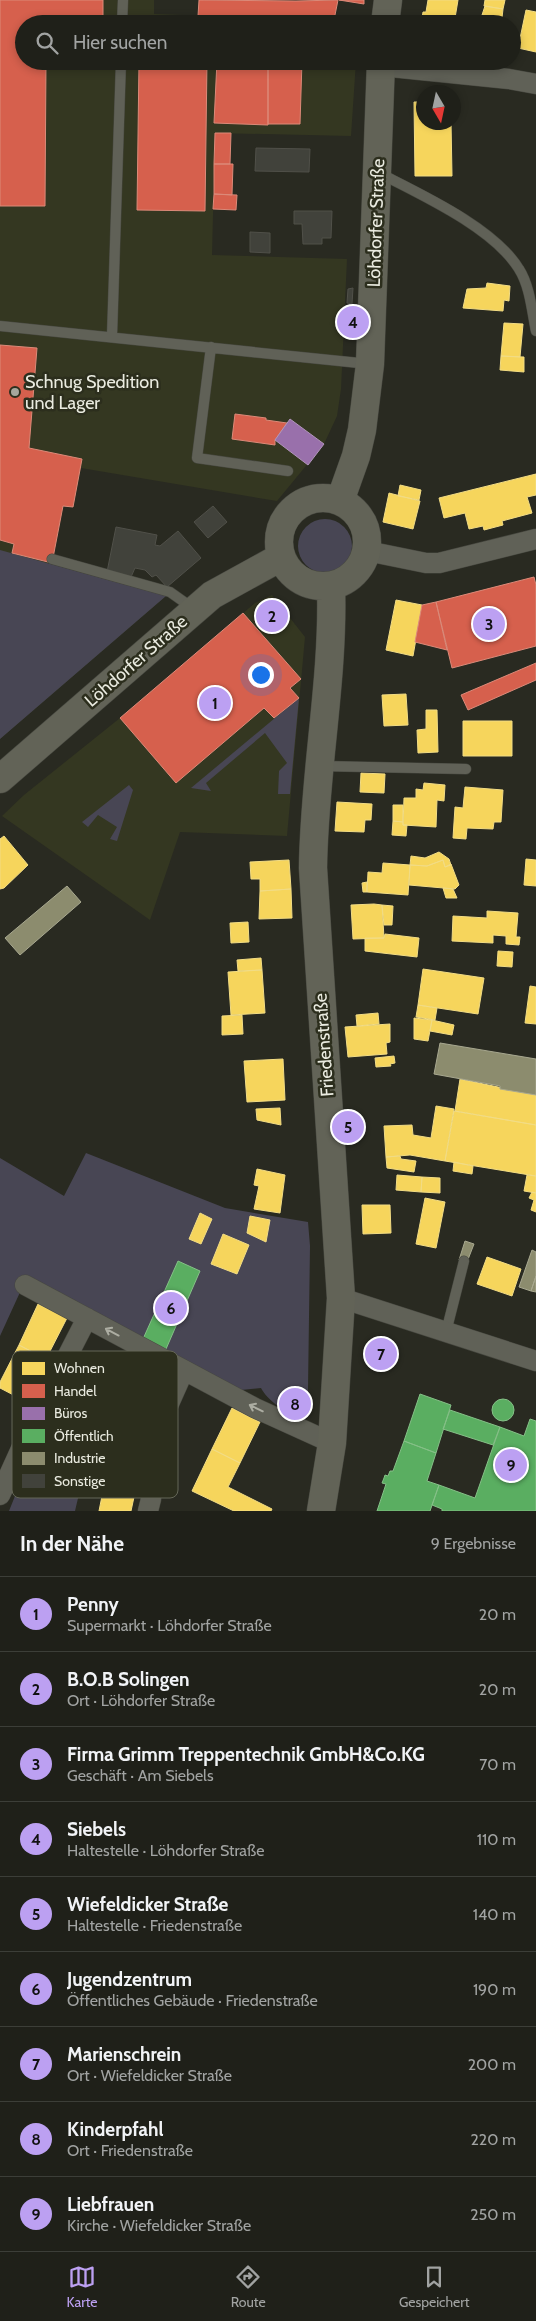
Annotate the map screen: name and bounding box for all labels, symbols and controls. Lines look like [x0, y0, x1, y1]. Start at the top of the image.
search box [15, 15, 521, 70]
icon: search [33, 29, 61, 57]
text: Hier suchen [73, 31, 167, 54]
north arrow [416, 85, 461, 130]
street label: Löhdorfer Straße [363, 158, 389, 288]
pin: 4 [337, 303, 369, 341]
place label: Schnug Spedition und Lager [25, 371, 159, 414]
marker: Schnug Spedition und Lager [9, 386, 21, 398]
pin: 2 [256, 597, 288, 635]
pin: 3 [473, 605, 505, 643]
street label: Löhdorfer Straße [80, 610, 192, 712]
your location [248, 662, 274, 688]
pin: 1 [199, 684, 231, 722]
street label: Friedenstraße [309, 992, 339, 1098]
pin: 5 [332, 1108, 364, 1146]
pin: 6 [155, 1289, 187, 1327]
one-way arrow [105, 1327, 120, 1337]
pin: 7 [365, 1335, 397, 1373]
legend [12, 1351, 178, 1498]
text: Wohnen [54, 1359, 105, 1377]
text: Handel [54, 1382, 97, 1400]
pin: 8 [279, 1385, 311, 1423]
one-way arrow [249, 1403, 264, 1412]
text: Büros [54, 1404, 88, 1422]
text: Öffentlich [54, 1427, 114, 1445]
pin: 9 [495, 1446, 527, 1484]
text: Industrie [54, 1449, 105, 1467]
text: Sonstige [54, 1472, 105, 1490]
text: In der Nähe [20, 1531, 124, 1556]
text: 9 Ergebnisse [431, 1534, 516, 1553]
text: Penny [67, 1593, 119, 1616]
text: 1 [33, 1605, 39, 1624]
text: 20 m [479, 1605, 516, 1624]
text: Supermarkt · Löhdorfer Straße [67, 1616, 272, 1635]
text: B.O.B Solingen [67, 1668, 190, 1691]
text: 2 [32, 1680, 40, 1699]
text: 20 m [479, 1680, 516, 1699]
text: Ort · Löhdorfer Straße [67, 1691, 215, 1710]
text: Firma Grimm Treppentechnik GmbH&Co.KG [67, 1743, 425, 1766]
text: 3 [32, 1755, 40, 1774]
text: 70 m [479, 1755, 516, 1774]
text: Geschäft · Am Siebels [67, 1766, 214, 1785]
text: Siebels [67, 1818, 126, 1841]
text: 4 [31, 1830, 41, 1849]
text: 110 m [477, 1830, 516, 1849]
text: Haltestelle · Löhdorfer Straße [67, 1841, 264, 1860]
text: Wiefeldicker Straße [67, 1893, 228, 1916]
text: 5 [32, 1905, 40, 1924]
text: 140 m [473, 1905, 516, 1924]
text: Haltestelle · Friedenstraße [67, 1916, 242, 1935]
text: Jugendzentrum [67, 1968, 192, 1991]
text: 6 [32, 1980, 41, 1999]
text: 190 m [473, 1980, 516, 1999]
text: Öffentliches Gebäude · Friedenstraße [67, 1991, 318, 2010]
text: Marienschrein [67, 2043, 181, 2066]
text: 7 [32, 2055, 40, 2074]
text: 200 m [468, 2055, 516, 2074]
text: Ort · Wiefeldicker Straße [67, 2066, 232, 2085]
text: Kinderpfahl [67, 2118, 163, 2141]
text: 8 [31, 2130, 41, 2149]
text: 220 m [470, 2130, 516, 2149]
text: Ort · Friedenstraße [67, 2141, 193, 2160]
text: Liebfrauen [67, 2193, 154, 2216]
text: 9 [32, 2205, 41, 2224]
text: 250 m [470, 2205, 516, 2224]
text: Kirche · Wiefeldicker Straße [67, 2216, 251, 2235]
tab: Karte [67, 2263, 97, 2311]
tab: Route [231, 2263, 266, 2311]
tab: Gespeichert [399, 2263, 469, 2311]

